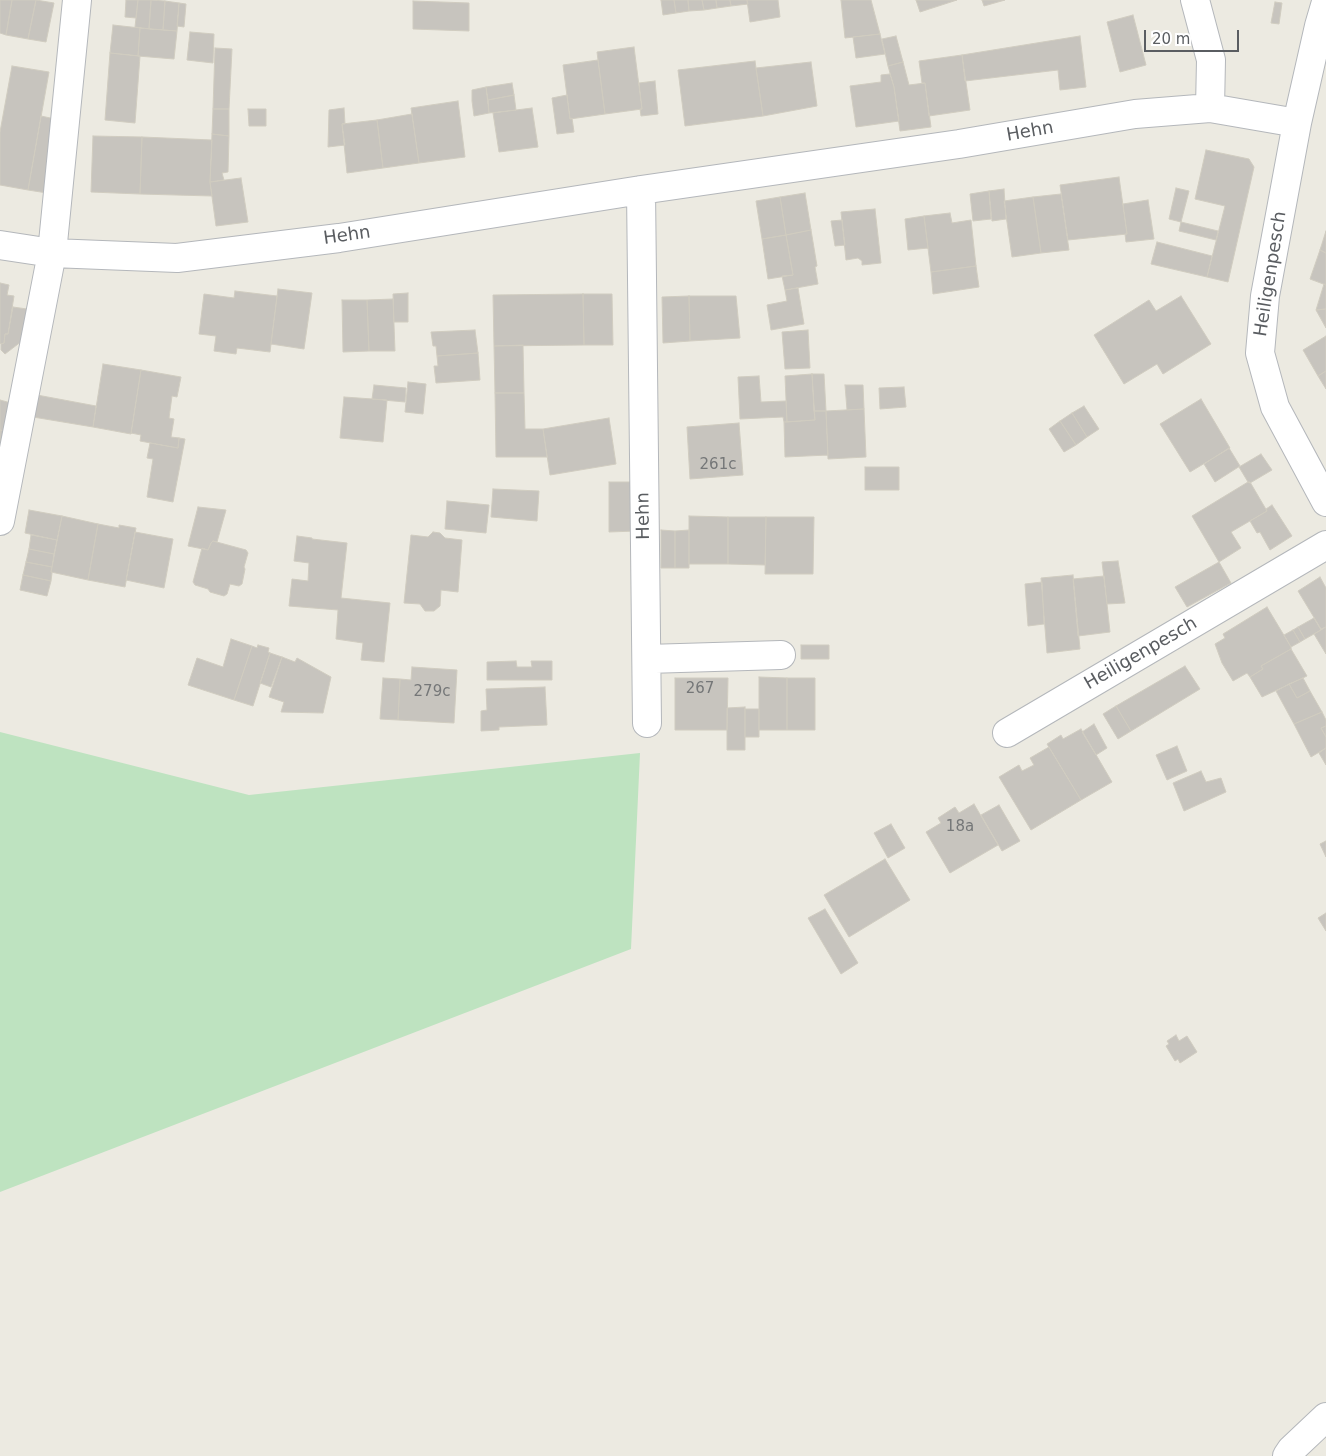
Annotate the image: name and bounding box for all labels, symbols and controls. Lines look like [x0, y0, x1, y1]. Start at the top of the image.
scale bar [1146, 20, 1241, 52]
text: 20 m [1152, 30, 1190, 48]
street label: Hehn [1005, 117, 1055, 147]
street label: Heiligenpesch [1250, 210, 1292, 338]
street label: Hehn [322, 222, 372, 250]
house number: 261c [700, 456, 736, 474]
street label: Hehn [633, 492, 655, 540]
street label: Heiligenpesch [1081, 613, 1201, 695]
house number: 267 [686, 680, 714, 698]
house number: 279c [414, 683, 450, 701]
house number: 18a [946, 818, 974, 836]

